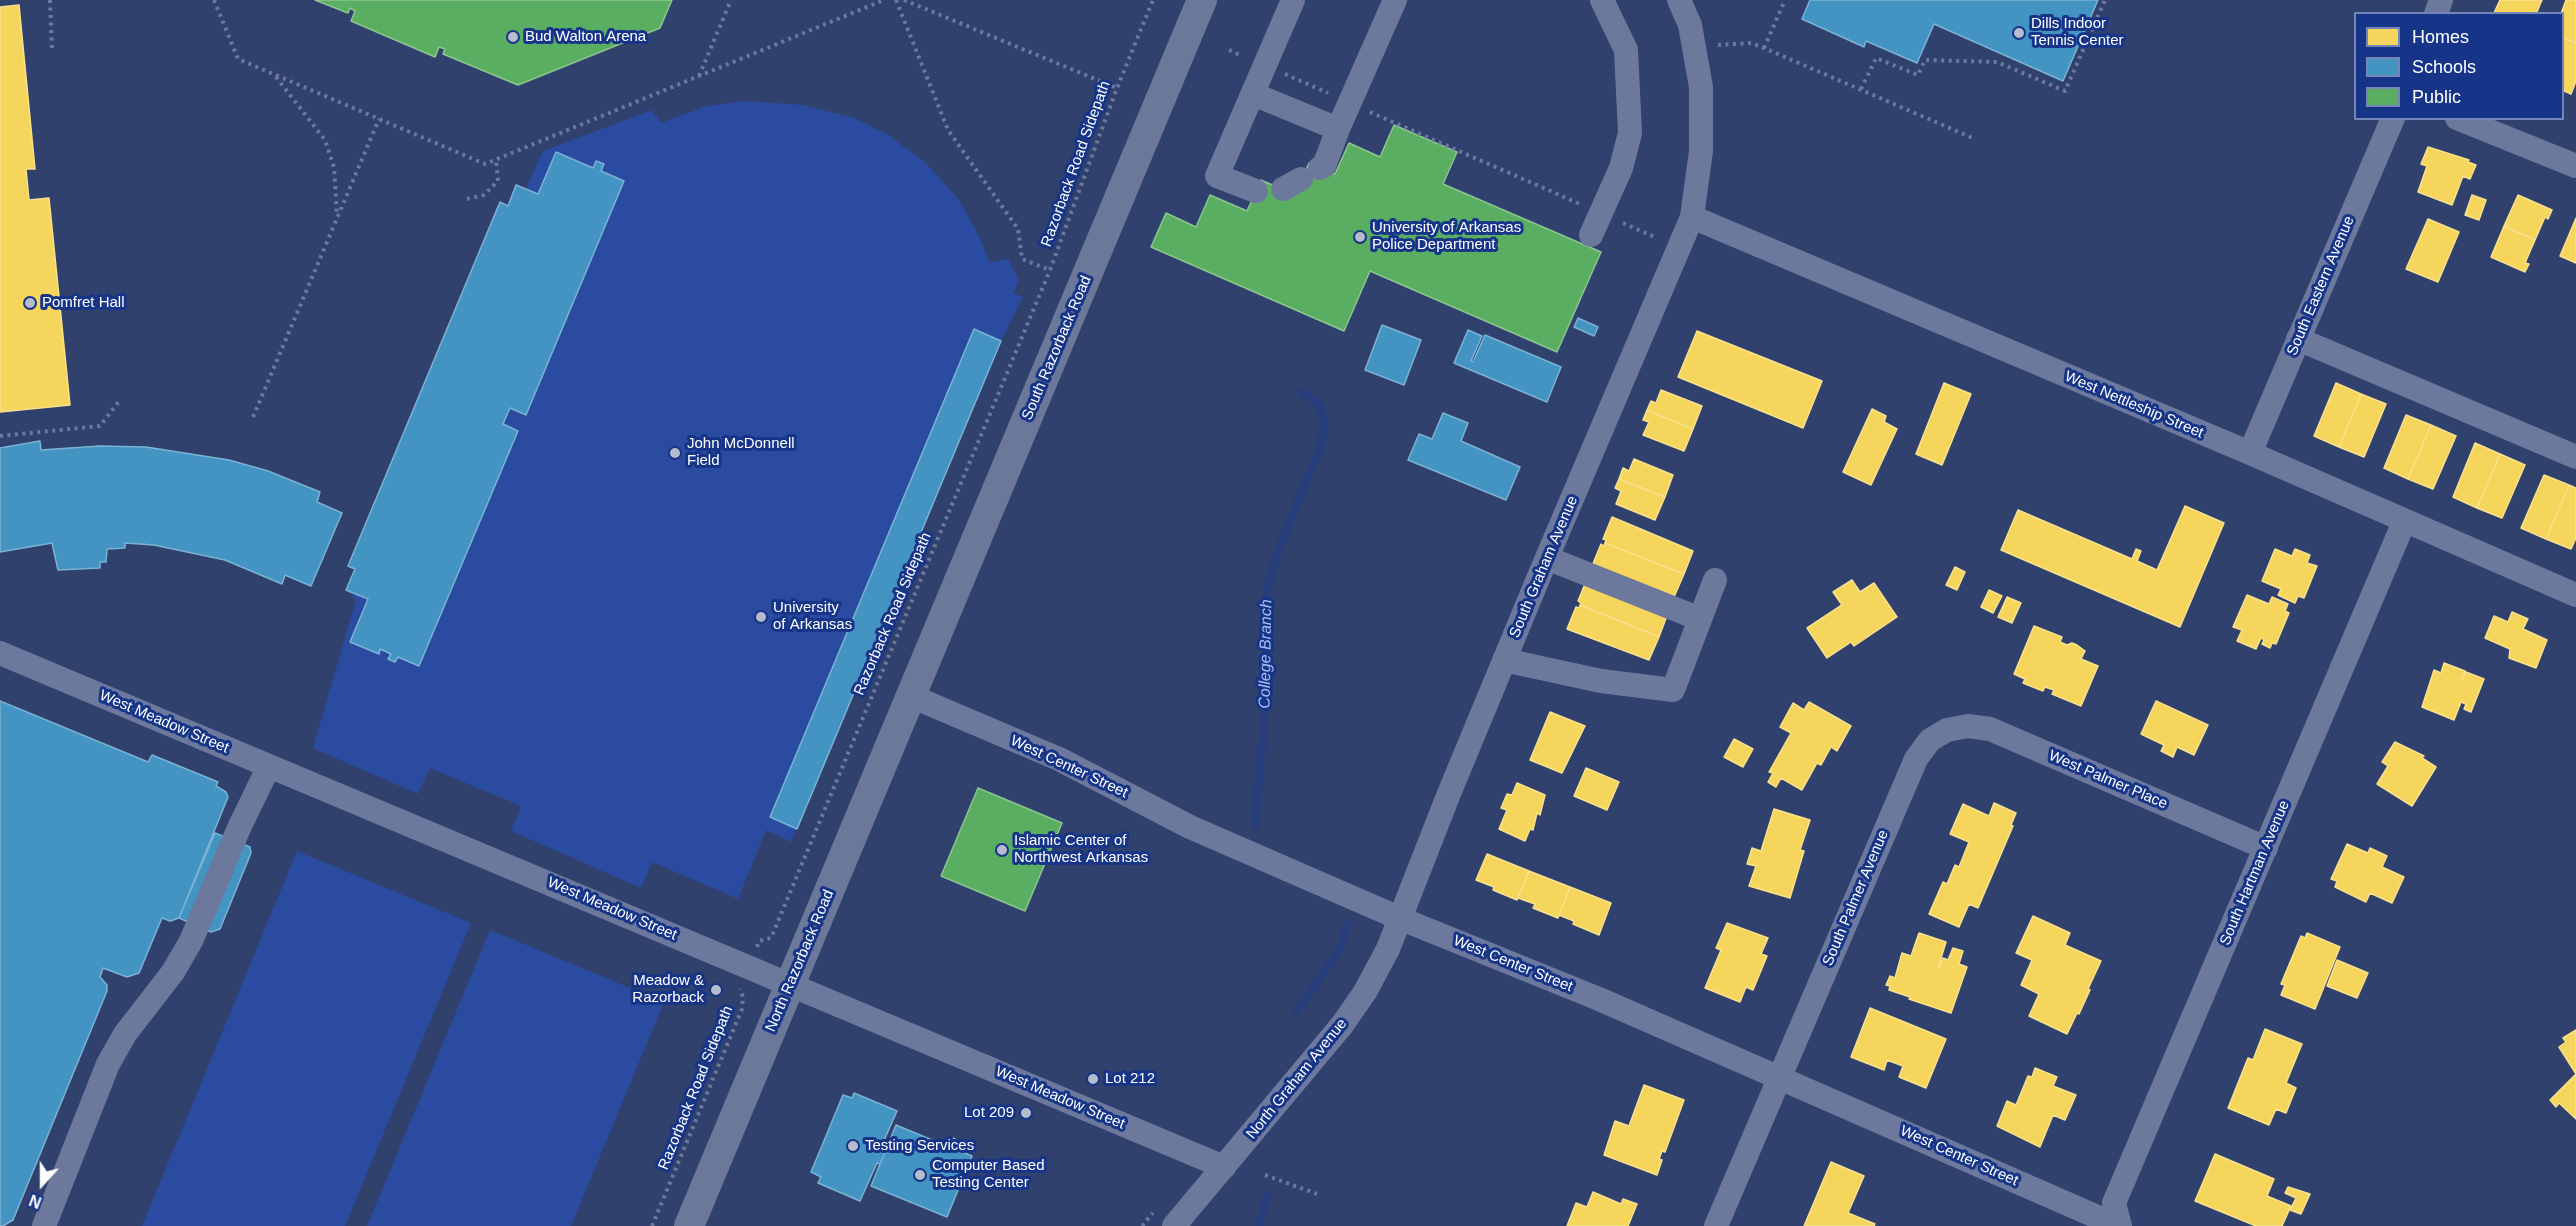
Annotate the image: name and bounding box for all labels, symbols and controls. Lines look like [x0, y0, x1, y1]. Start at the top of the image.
legend [2354, 12, 2564, 120]
place label: Dills Indoor Tennis Center [2031, 15, 2124, 50]
marker: Dills Indoor Tennis Center [2012, 26, 2026, 40]
text: Homes [2412, 27, 2469, 47]
place label: Bud Walton Arena [525, 28, 646, 46]
marker: Bud Walton Arena [506, 30, 520, 44]
text: Schools [2412, 57, 2476, 77]
street label: Razorback Road Sidepath [1038, 79, 1114, 249]
text: Public [2412, 87, 2461, 107]
street label: South Eastern Avenue [2283, 214, 2359, 358]
place label: University of Arkansas Police Department [1372, 219, 1521, 254]
marker: University of Arkansas Police Department [1353, 230, 1367, 244]
street label: South Razorback Road [1018, 273, 1096, 423]
place label: Pomfret Hall [42, 294, 125, 312]
marker: Pomfret Hall [23, 296, 37, 310]
street label: West Nettleship Street [2062, 368, 2206, 442]
place label: John McDonnell Field [687, 435, 795, 470]
marker: John McDonnell Field [668, 446, 682, 460]
street label: South Graham Avenue [1506, 493, 1582, 641]
street label: Razorback Road Sidepath [851, 530, 935, 698]
place label: University of Arkansas [773, 599, 852, 634]
water label: College Branch [1255, 599, 1277, 709]
marker: University of Arkansas [754, 610, 768, 624]
street label: West Meadow Street [97, 687, 231, 757]
street label: West Center Street [1008, 732, 1130, 802]
street label: West Palmer Place [2046, 747, 2170, 813]
street label: South Hartman Avenue [2216, 798, 2294, 948]
street label: South Palmer Avenue [1819, 827, 1893, 969]
place label: Islamic Center of Northwest Arkansas [1014, 832, 1148, 867]
marker: Islamic Center of Northwest Arkansas [995, 843, 1009, 857]
street label: West Meadow Street [545, 874, 679, 944]
street label: North Razorback Road [762, 887, 838, 1035]
street label: West Center Street [1451, 932, 1575, 996]
place label: Meadow & Razorback [632, 972, 704, 1007]
marker: Meadow & Razorback [709, 983, 723, 997]
street label: Razorback Road Sidepath [655, 1003, 737, 1173]
street label: North Graham Avenue [1243, 1015, 1351, 1143]
street label: West Meadow Street [993, 1063, 1127, 1133]
place label: Lot 212 [1105, 1070, 1155, 1088]
marker: Lot 212 [1086, 1072, 1100, 1086]
place label: Lot 209 [964, 1104, 1014, 1122]
marker: Lot 209 [1019, 1106, 1033, 1120]
street label: West Center Street [1897, 1122, 2021, 1190]
place label: Testing Services [865, 1137, 974, 1155]
marker: Testing Services [846, 1139, 860, 1153]
north arrow [12, 1154, 72, 1214]
place label: Computer Based Testing Center [932, 1157, 1045, 1192]
marker: Computer Based Testing Center [913, 1168, 927, 1182]
text: N [27, 1191, 44, 1211]

